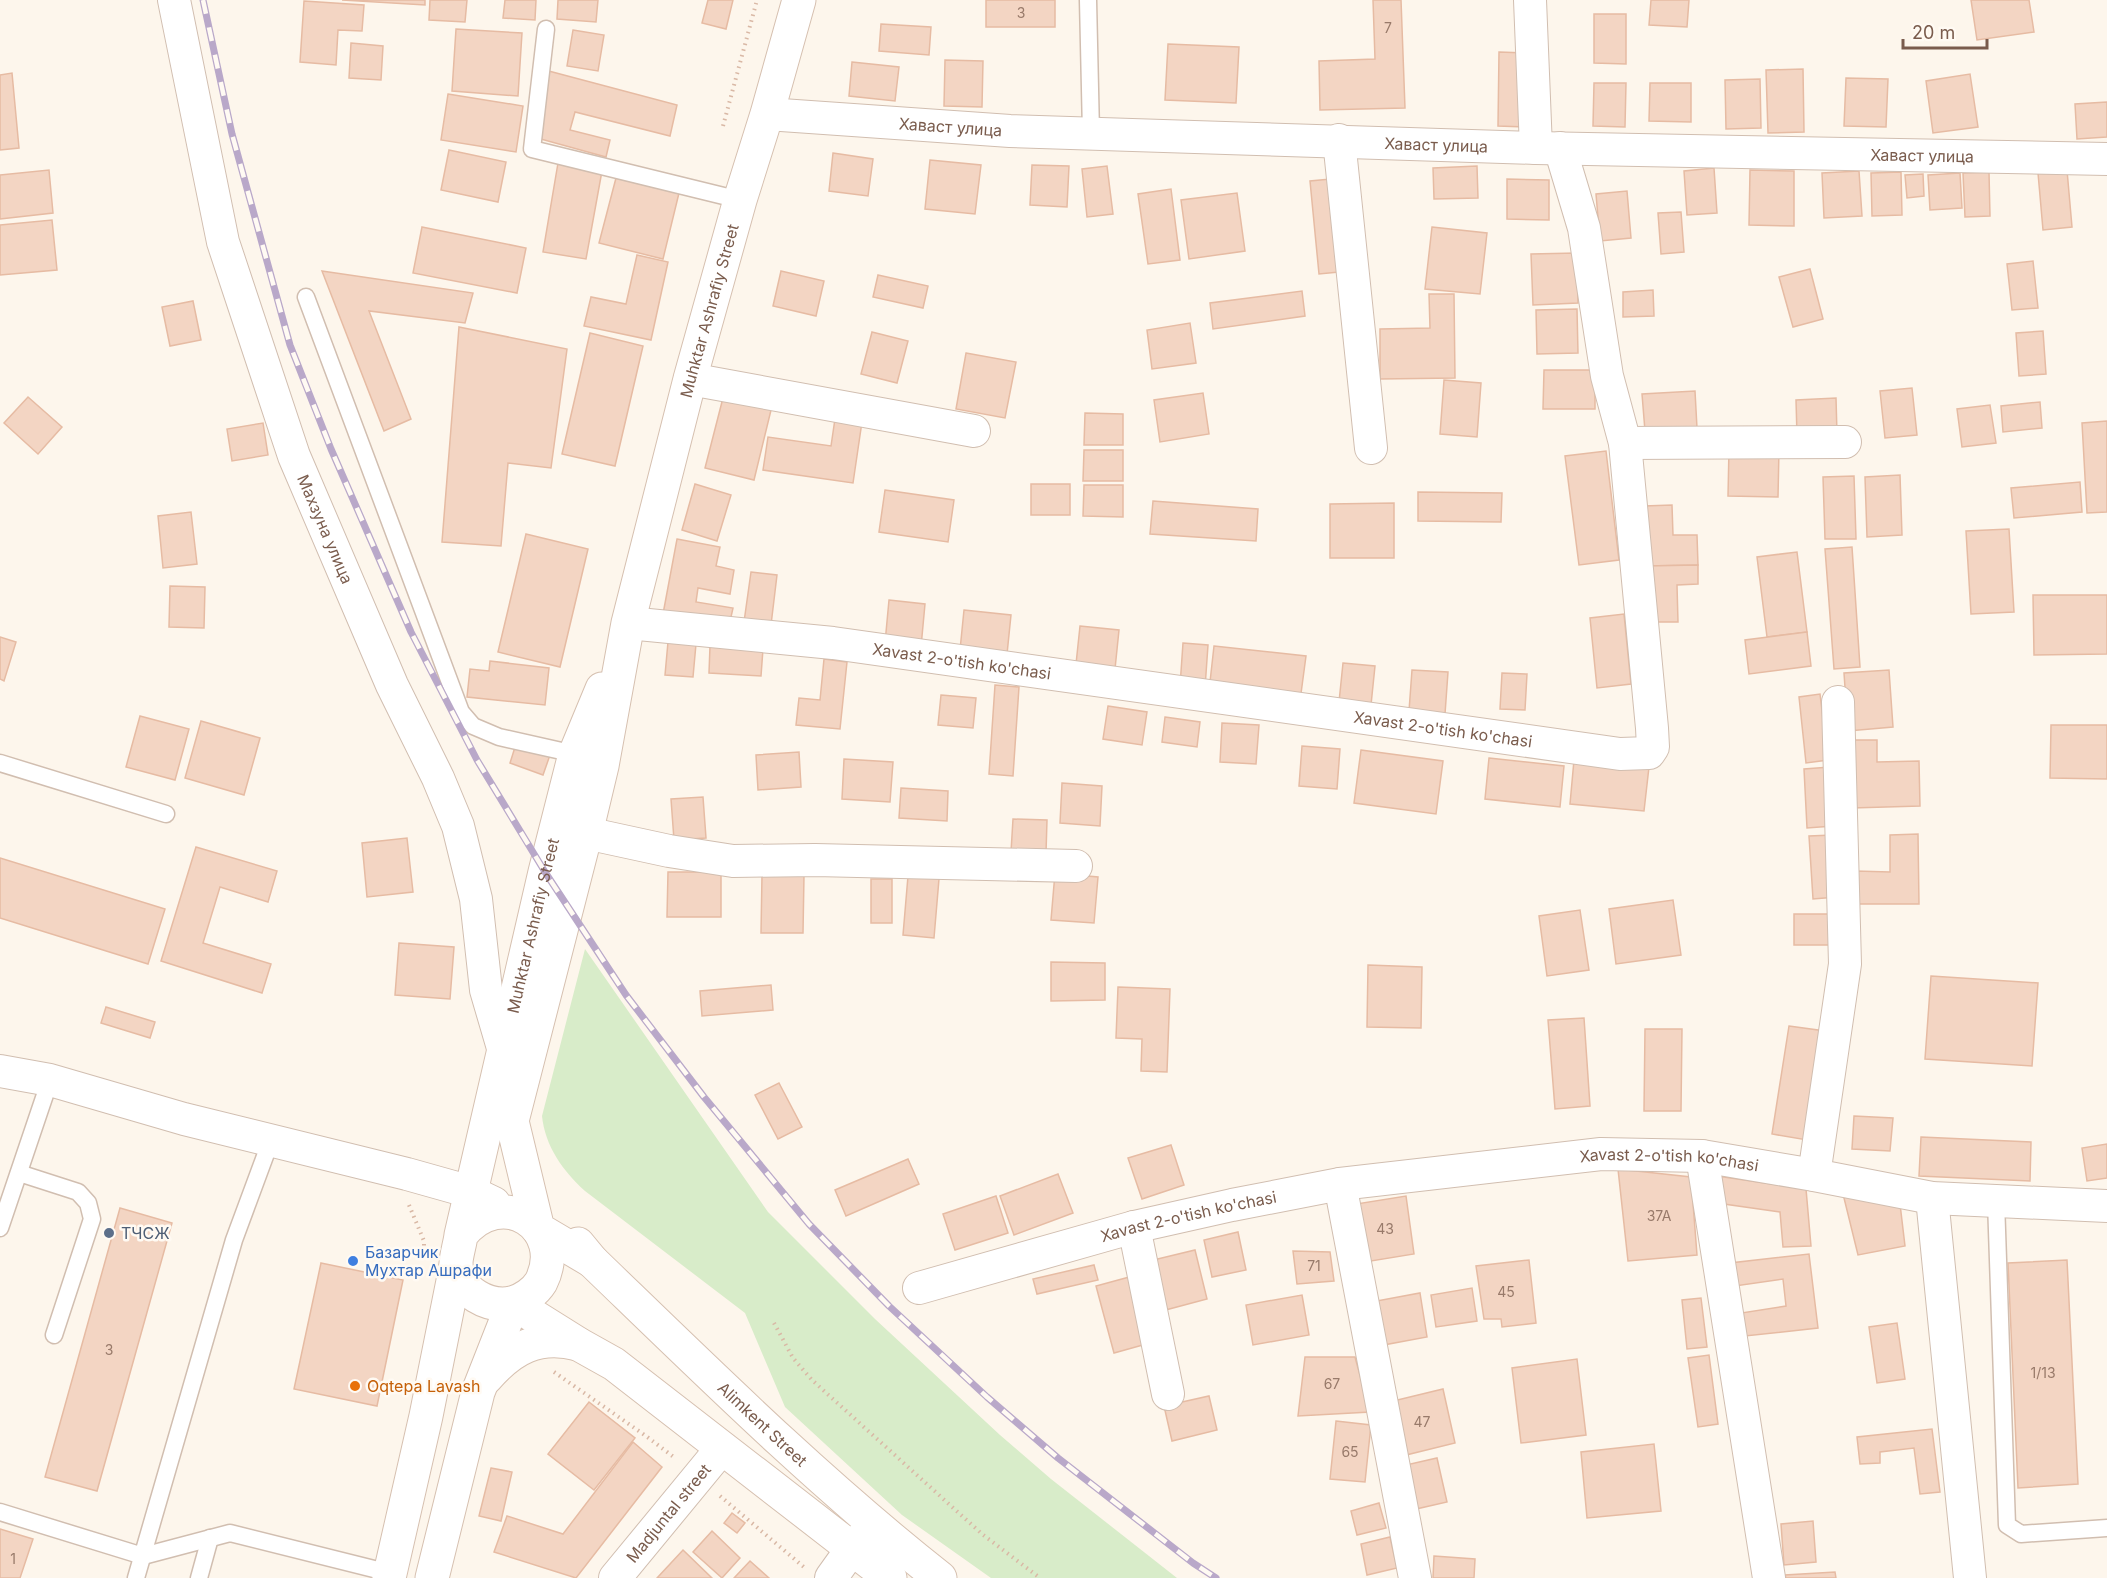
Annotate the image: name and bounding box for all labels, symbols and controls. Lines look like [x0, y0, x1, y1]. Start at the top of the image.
house number: 3 [1017, 4, 1025, 21]
scale bar [1903, 12, 1987, 50]
house number: 7 [1384, 19, 1392, 36]
text: 20 m [1912, 22, 1955, 43]
street label: Хаваст улица [898, 113, 1003, 140]
street label: Хаваст улица [1384, 133, 1488, 156]
street label: Хаваст улица [1870, 144, 1974, 166]
street label: Muhktar Ashrafiy Street [676, 222, 743, 400]
street label: Махзуна улица [293, 472, 358, 587]
street label: Xavast 2-o'tish ko'chasi [871, 639, 1052, 684]
street label: Xavast 2-o'tish ko'chasi [1353, 707, 1533, 752]
street label: Muhktar Ashrafiy Street [503, 836, 563, 1015]
street label: Xavast 2-o'tish ko'chasi [1578, 1144, 1760, 1175]
street label: Xavast 2-o'tish ko'chasi [1098, 1187, 1278, 1246]
house number: 37А [1647, 1207, 1672, 1224]
house number: 43 [1376, 1220, 1394, 1237]
place label: ТЧСЖ [121, 1223, 170, 1243]
marker: ТЧСЖ [102, 1226, 116, 1240]
place label: Базарчик Мухтар Ашрафи [365, 1242, 492, 1280]
marker: Базарчик Мухтар Ашрафи [346, 1254, 360, 1268]
house number: 71 [1307, 1257, 1321, 1274]
house number: 45 [1497, 1283, 1515, 1300]
house number: 3 [105, 1341, 113, 1358]
house number: 1/13 [2030, 1364, 2056, 1381]
house number: 67 [1324, 1375, 1340, 1392]
place label: Oqtepa Lavash [367, 1376, 480, 1396]
street label: Alimkent Street [714, 1378, 811, 1470]
marker: Oqtepa Lavash [348, 1379, 362, 1393]
house number: 47 [1414, 1413, 1431, 1430]
house number: 65 [1341, 1443, 1359, 1460]
street label: Madjuntal street [622, 1460, 715, 1567]
house number: 1 [10, 1550, 16, 1567]

